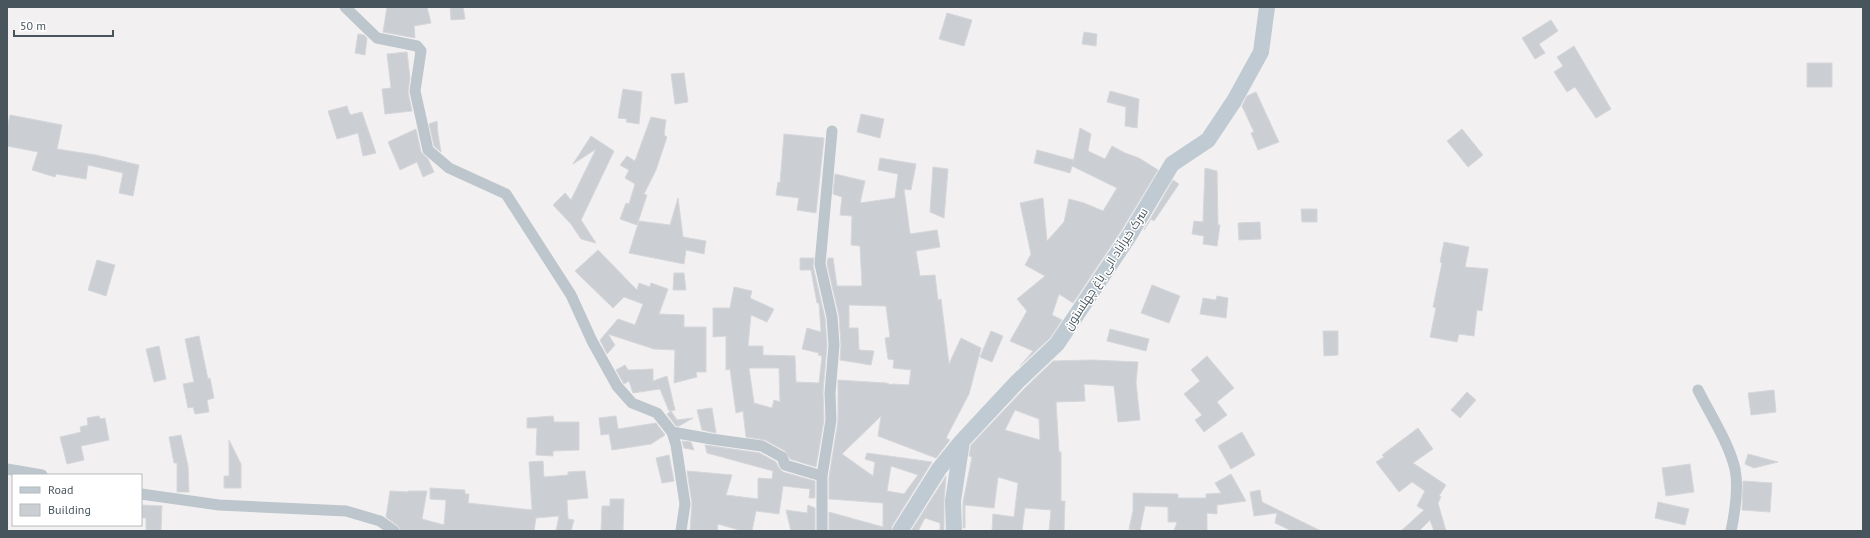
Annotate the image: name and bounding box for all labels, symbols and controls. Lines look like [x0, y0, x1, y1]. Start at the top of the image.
scale bar [14, 12, 113, 38]
text: 50 m [20, 18, 46, 33]
street label: سرک خیرآباد الی باغ چهلستون [1060, 205, 1152, 334]
legend [12, 474, 142, 526]
text: Road [48, 482, 73, 497]
text: Building [48, 502, 91, 517]

